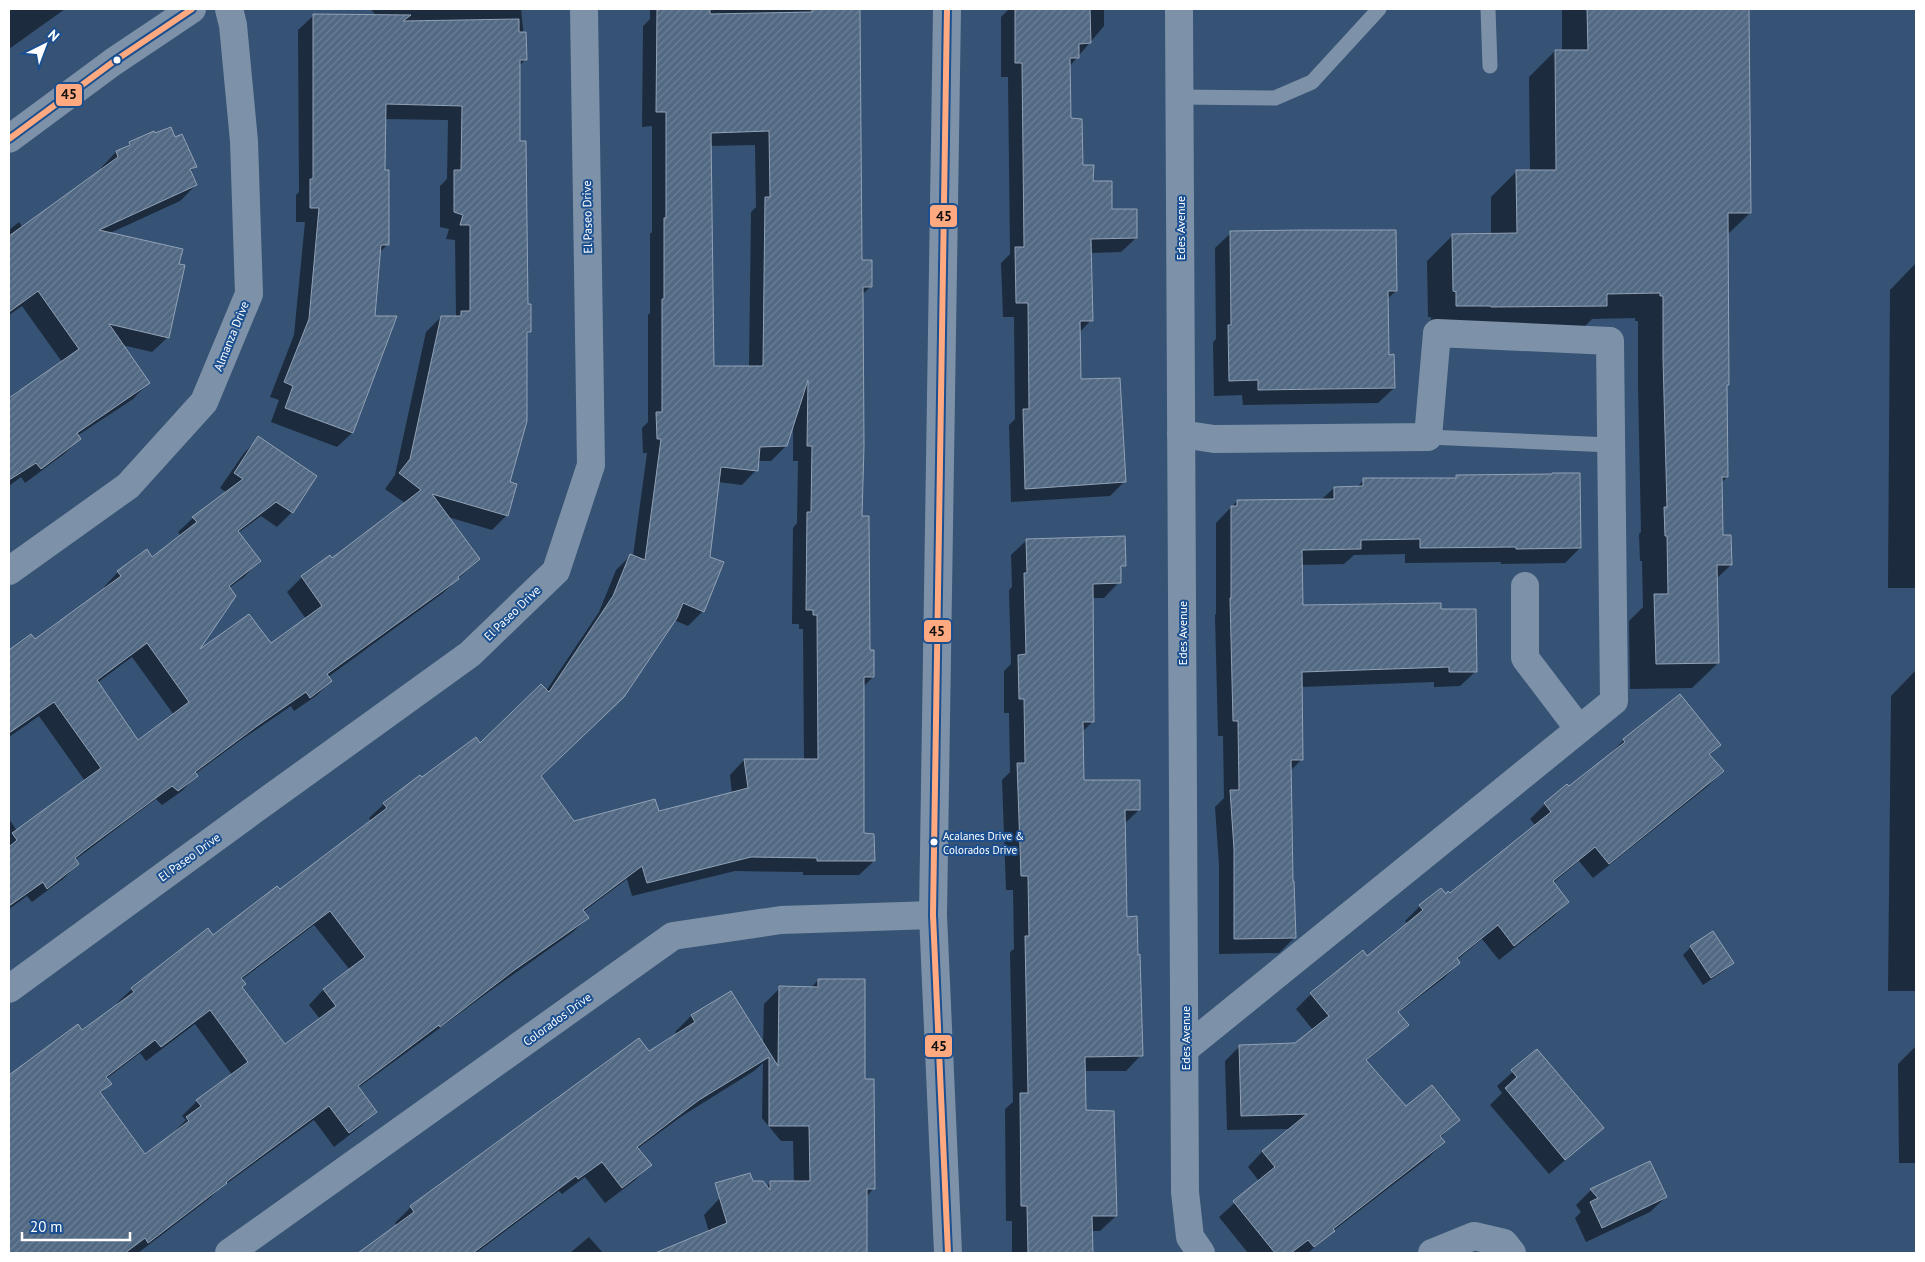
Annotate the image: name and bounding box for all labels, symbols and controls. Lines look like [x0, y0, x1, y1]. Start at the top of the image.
north arrow [20, 20, 70, 70]
text: N [44, 26, 63, 45]
unlabelled marker [112, 55, 122, 65]
line badge: 45 [55, 83, 83, 107]
text: 45 [61, 85, 77, 103]
street label: El Paseo Drive [579, 180, 595, 254]
street label: Edes Avenue [1173, 196, 1188, 260]
line badge: 45 [929, 204, 958, 228]
text: 45 [936, 207, 952, 225]
street label: Almanza Drive [210, 299, 252, 373]
street label: El Paseo Drive [481, 582, 543, 644]
street label: Edes Avenue [1175, 601, 1190, 665]
line badge: 45 [923, 619, 952, 643]
text: 45 [929, 622, 945, 640]
street label: El Paseo Drive [155, 829, 223, 885]
place label: Acalanes Drive & Colorados Drive [943, 829, 1024, 857]
marker: Acalanes Drive & Colorados Drive [929, 837, 939, 847]
street label: Colorados Drive [520, 989, 594, 1049]
street label: Edes Avenue [1178, 1006, 1193, 1070]
line badge: 45 [924, 1034, 953, 1058]
text: 45 [931, 1037, 947, 1055]
scale bar [22, 1210, 130, 1242]
text: 20 m [30, 1217, 63, 1236]

